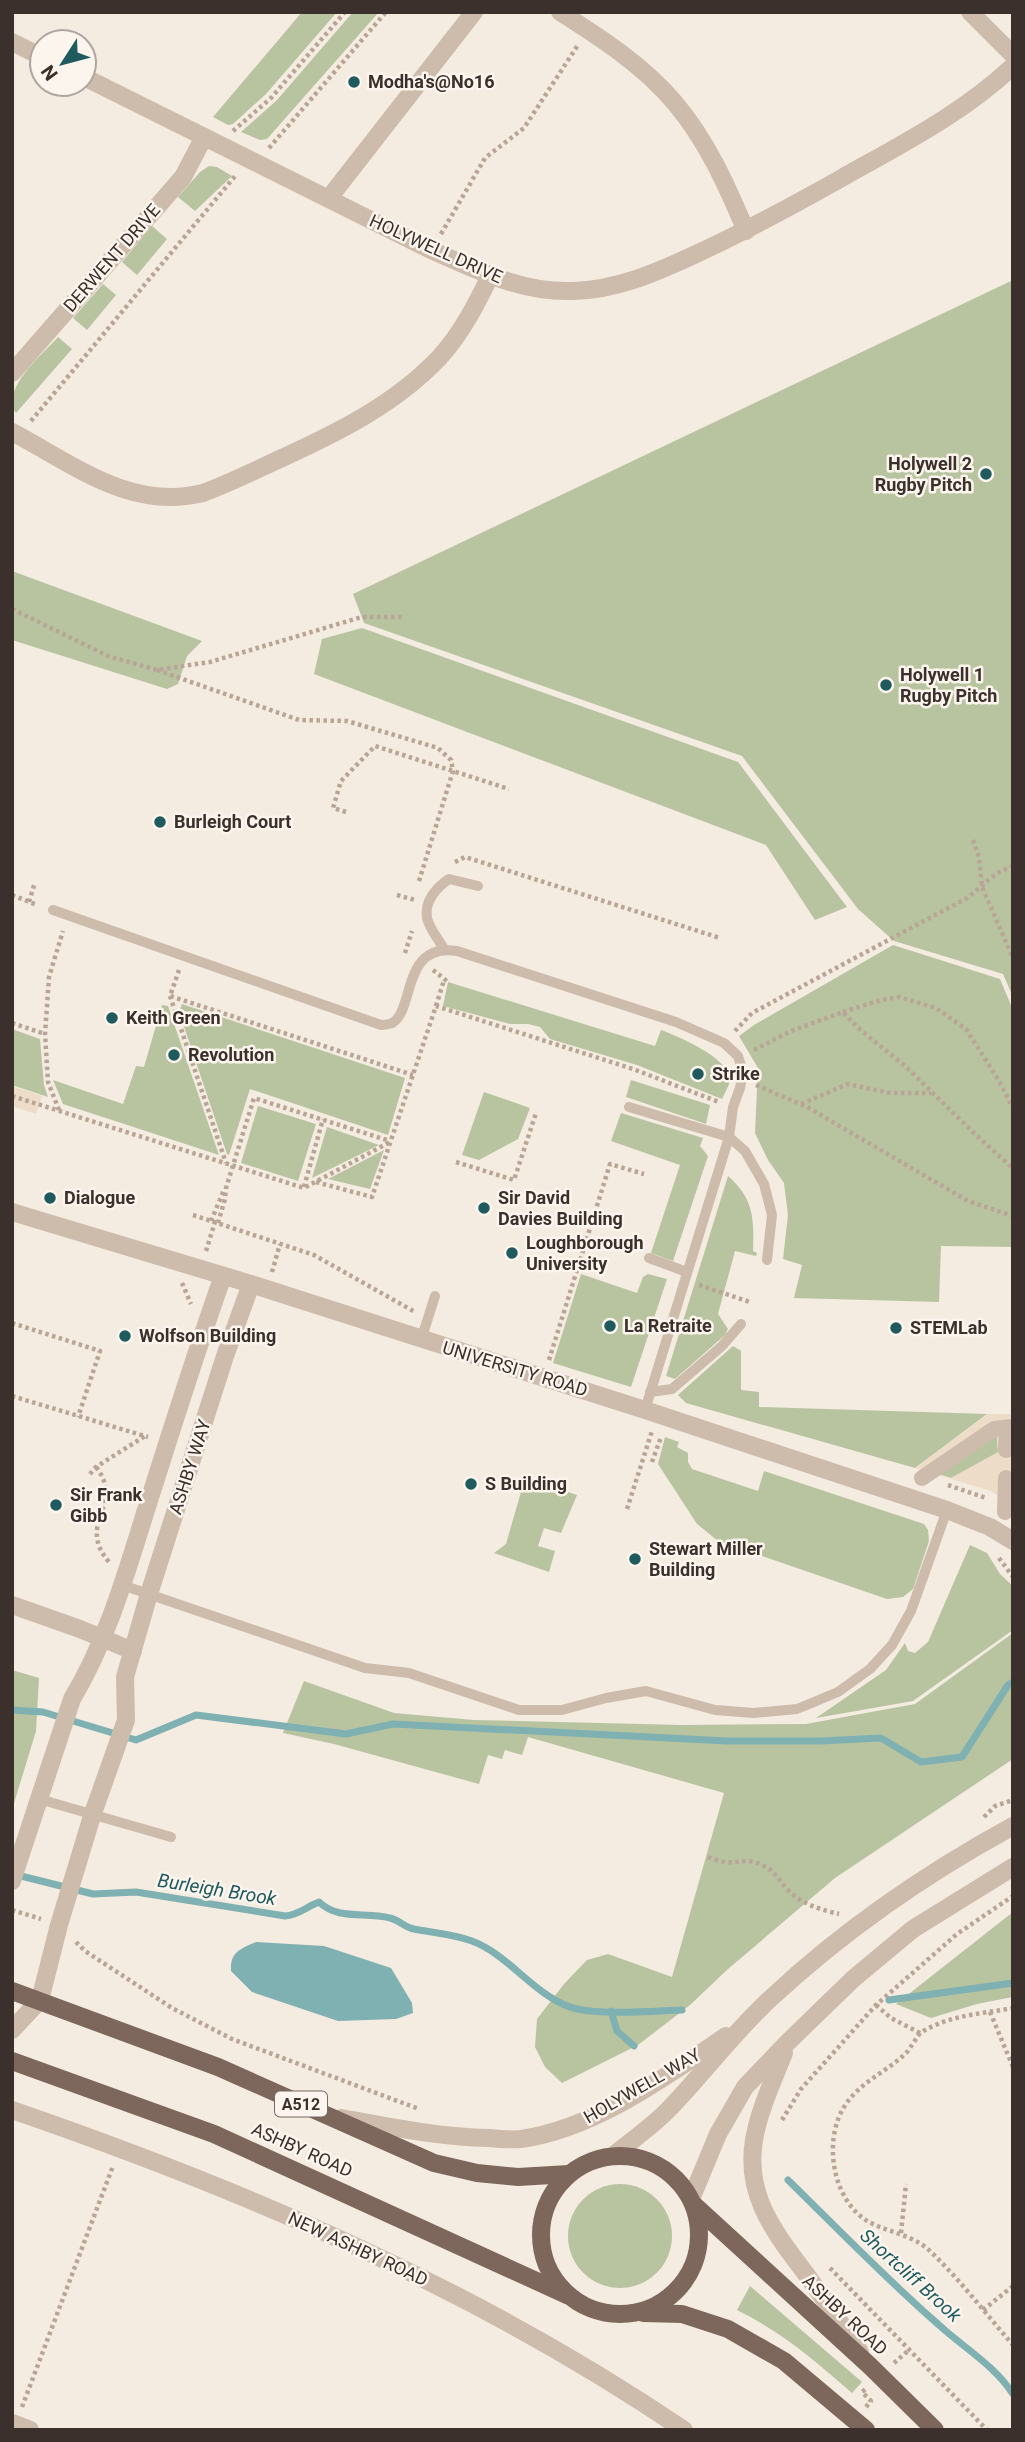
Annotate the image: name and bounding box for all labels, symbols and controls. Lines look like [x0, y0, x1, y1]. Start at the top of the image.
north arrow [28, 28, 98, 98]
text: N [36, 61, 63, 85]
place label: Modha's@No16 [368, 71, 495, 92]
marker: Modha's@No16 [346, 74, 362, 90]
street label: DERWENT DRIVE [59, 199, 164, 316]
street label: HOLYWELL DRIVE [366, 210, 506, 287]
place label: Holywell 2 Rugby Pitch [875, 453, 972, 495]
marker: Holywell 2 Rugby Pitch [978, 466, 994, 482]
place label: Holywell 1 Rugby Pitch [900, 664, 997, 706]
marker: Holywell 1 Rugby Pitch [878, 677, 894, 693]
place label: Burleigh Court [174, 811, 291, 832]
marker: Burleigh Court [152, 814, 168, 830]
place label: Keith Green [126, 1007, 221, 1028]
marker: Keith Green [104, 1010, 120, 1026]
place label: Revolution [188, 1044, 274, 1065]
marker: Revolution [166, 1047, 182, 1063]
place label: Strike [712, 1063, 760, 1084]
marker: Strike [690, 1066, 706, 1082]
place label: Dialogue [64, 1187, 135, 1208]
place label: Sir David Davies Building [498, 1187, 623, 1229]
marker: Dialogue [42, 1190, 58, 1206]
marker: Sir David Davies Building [476, 1200, 492, 1216]
place label: Loughborough University [526, 1232, 644, 1274]
marker: Loughborough University [504, 1245, 520, 1261]
place label: La Retraite [624, 1315, 712, 1336]
place label: STEMLab [910, 1317, 988, 1338]
marker: La Retraite [602, 1318, 618, 1334]
marker: STEMLab [888, 1320, 904, 1336]
place label: Wolfson Building [139, 1325, 276, 1346]
marker: Wolfson Building [117, 1328, 133, 1344]
street label: UNIVERSITY ROAD [440, 1336, 590, 1401]
street label: ASHBY WAY [164, 1417, 215, 1517]
place label: S Building [485, 1473, 567, 1494]
marker: S Building [463, 1476, 479, 1492]
place label: Sir Frank Gibb [70, 1484, 143, 1526]
marker: Sir Frank Gibb [48, 1497, 64, 1513]
place label: Stewart Miller Building [649, 1538, 763, 1580]
marker: Stewart Miller Building [627, 1551, 643, 1567]
water label: Burleigh Brook [156, 1869, 278, 1910]
street label: HOLYWELL WAY [580, 2044, 704, 2127]
road number: A512 [275, 2092, 327, 2116]
street label: ASHBY ROAD [249, 2118, 356, 2181]
street label: NEW ASHBY ROAD [285, 2207, 431, 2290]
water label: Shortcliff Brook [855, 2224, 967, 2327]
street label: ASHBY ROAD [799, 2270, 892, 2359]

